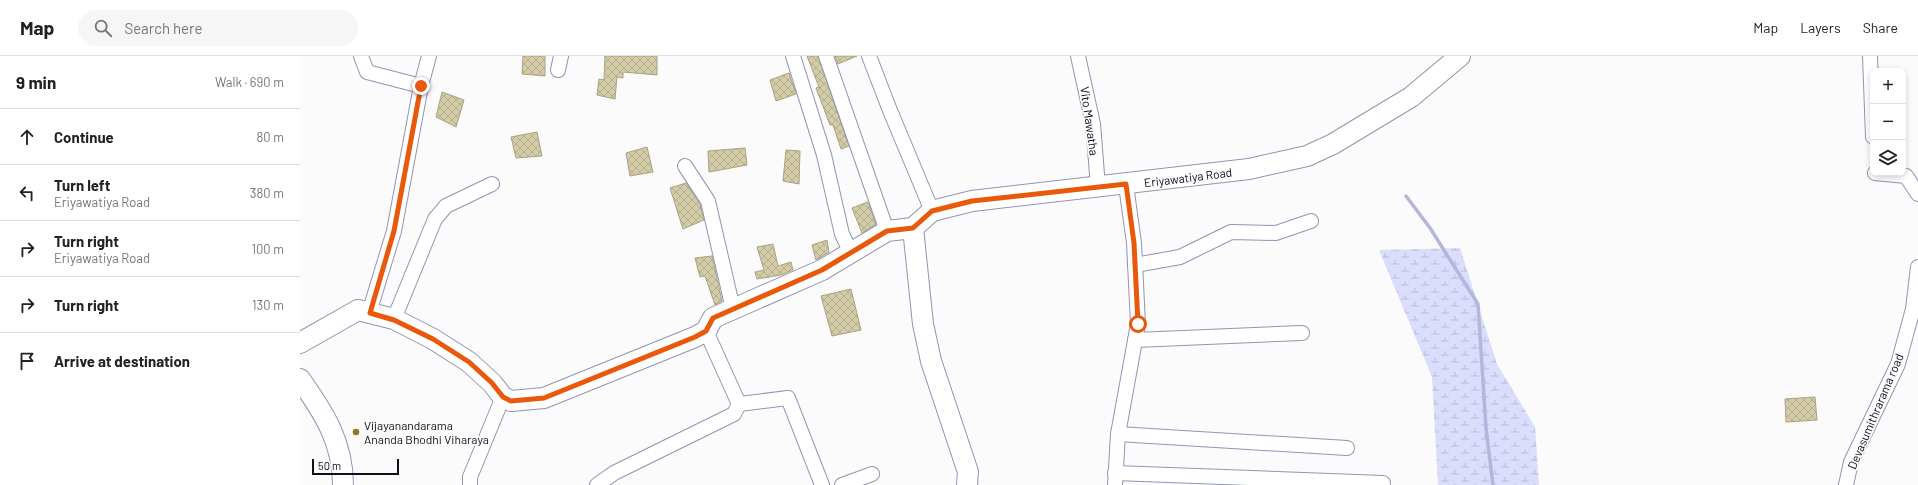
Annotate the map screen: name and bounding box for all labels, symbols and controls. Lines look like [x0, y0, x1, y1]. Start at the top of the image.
search box [78, 10, 358, 46]
text: Map [20, 16, 54, 39]
icon: search [92, 17, 114, 39]
text: Search here [124, 19, 202, 37]
text: Map [1753, 19, 1778, 36]
text: Layers [1800, 19, 1841, 36]
text: Share [1863, 19, 1898, 36]
map controls [1870, 68, 1906, 176]
button: + [1870, 68, 1906, 104]
text: 9 min [16, 72, 56, 92]
text: Walk · 690 m [215, 74, 284, 90]
route end [412, 77, 430, 95]
street label: Vito Mawatha [1078, 86, 1102, 156]
button: − [1870, 104, 1906, 140]
icon: ahead [16, 126, 38, 148]
text: Continue [54, 128, 114, 146]
text: 80 m [257, 129, 284, 145]
button: layers [1870, 140, 1906, 176]
street label: Eriyawatiya Road [1143, 165, 1233, 189]
text: Turn left [54, 176, 110, 194]
icon: left [16, 182, 38, 204]
text: 380 m [250, 185, 284, 201]
text: Eriyawatiya Road [54, 194, 150, 210]
text: Turn right [54, 232, 119, 250]
icon: right [16, 238, 38, 260]
text: 100 m [251, 241, 284, 257]
text: Eriyawatiya Road [54, 250, 150, 266]
icon: right [16, 294, 38, 316]
text: Turn right [54, 296, 119, 314]
text: 130 m [252, 297, 284, 313]
route start [1129, 315, 1147, 333]
icon: arrive [16, 350, 38, 372]
street label: Devasumithrarama road [1844, 351, 1906, 471]
text: Arrive at destination [54, 352, 190, 370]
place label: Vijayanandarama Ananda Bhodhi Viharaya [364, 418, 489, 446]
marker: Vijayanandarama Ananda Bhodhi Viharaya [351, 427, 361, 437]
scale bar [312, 457, 399, 476]
text: 50 m [318, 459, 341, 472]

